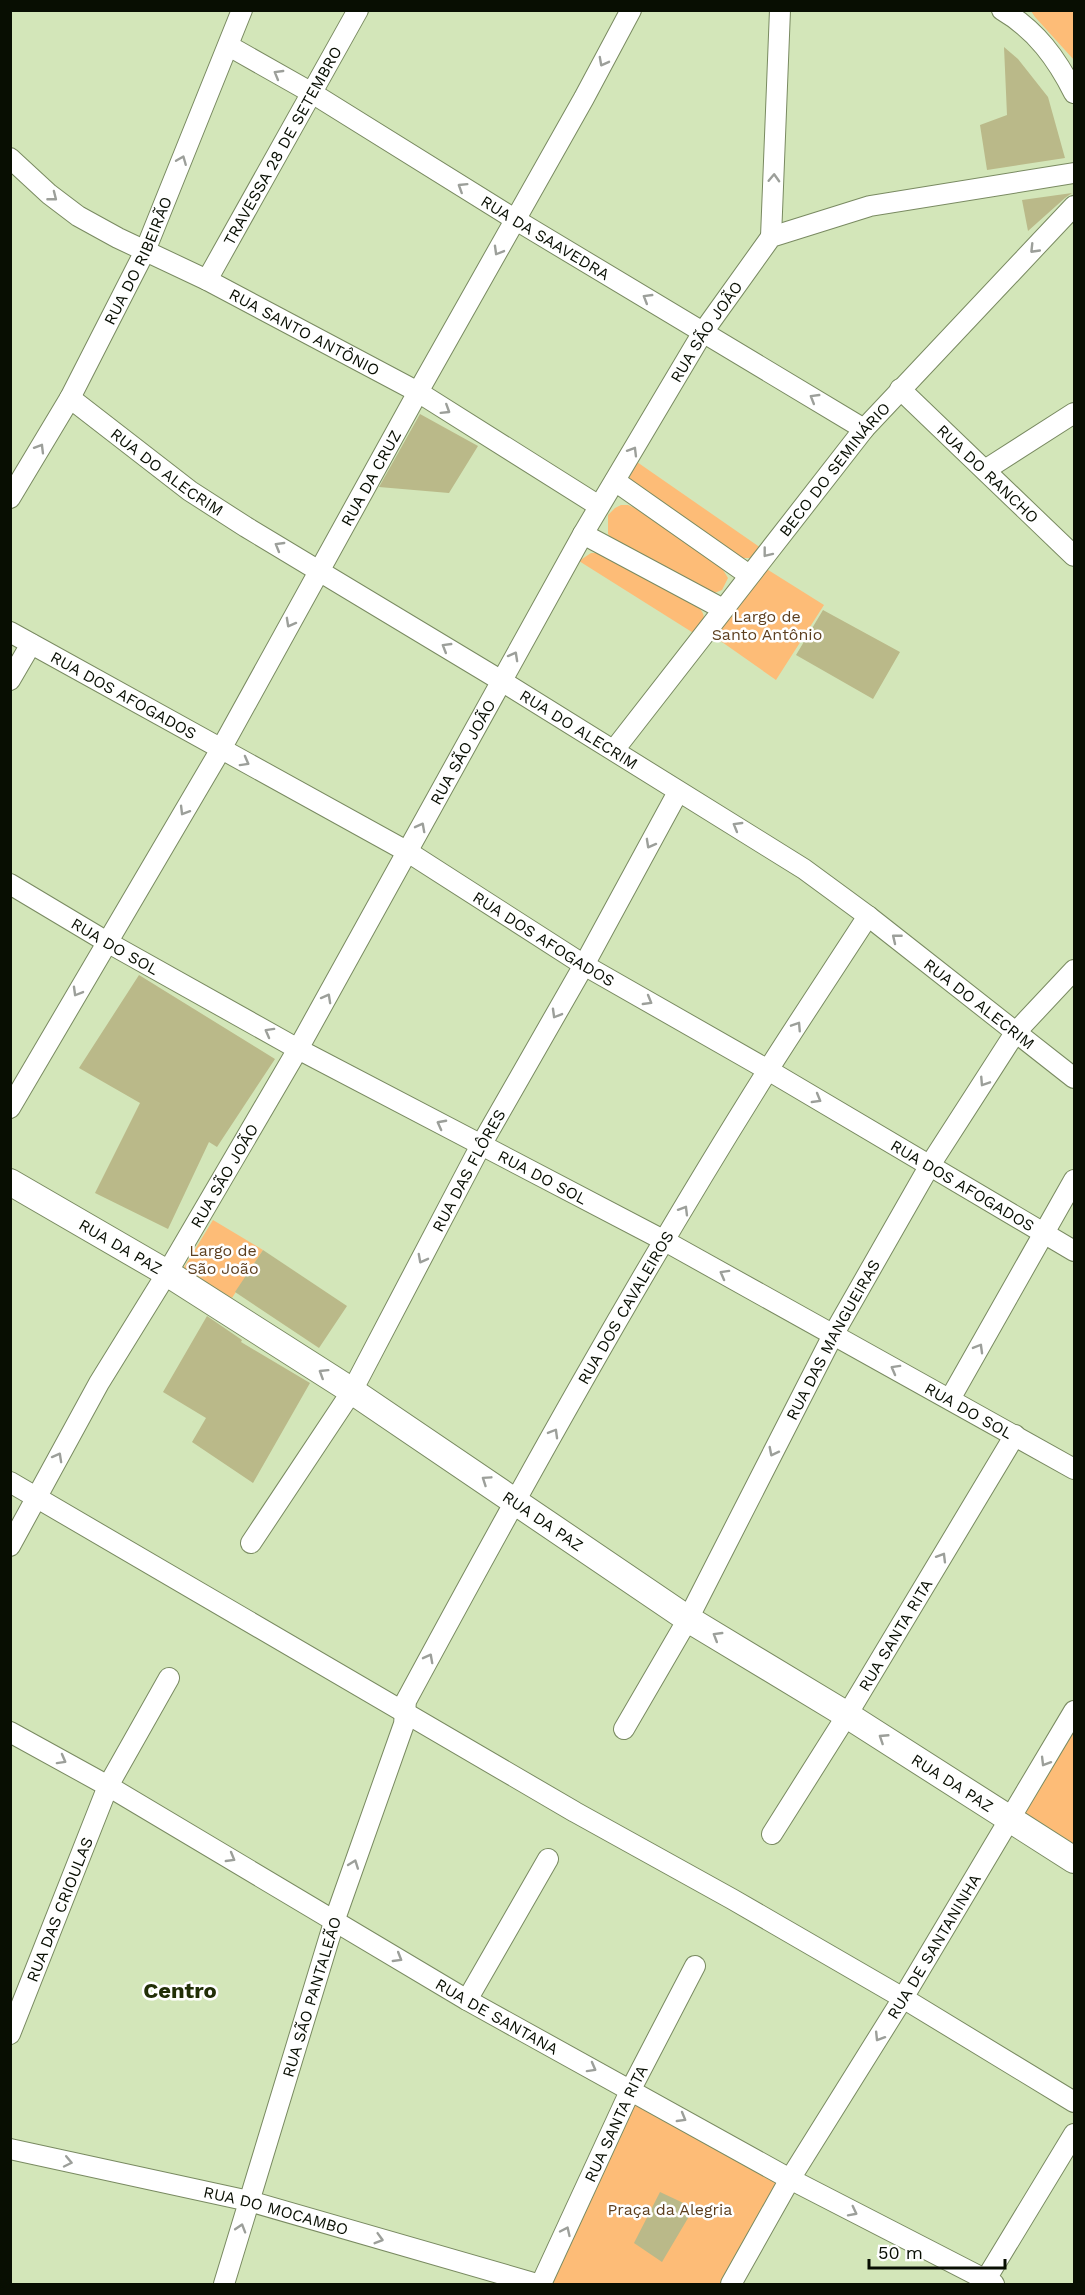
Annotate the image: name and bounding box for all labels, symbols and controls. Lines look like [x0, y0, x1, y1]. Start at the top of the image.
street label: TRAVESSA 28 DE SETEMBRO [219, 43, 346, 249]
one-way arrow [599, 56, 610, 66]
one-way arrow [274, 70, 284, 81]
one-way arrow [175, 156, 187, 167]
one-way arrow [767, 174, 780, 183]
one-way arrow [458, 182, 468, 194]
one-way arrow [47, 190, 58, 201]
street label: RUA DA SAAVEDRA [477, 192, 614, 284]
street label: RUA DO RIBEIRÃO [100, 194, 176, 328]
one-way arrow [1030, 242, 1041, 252]
one-way arrow [494, 245, 506, 255]
street label: RUA SÃO JOÃO [666, 278, 746, 386]
street label: RUA SANTO ANTÔNIO [226, 285, 383, 380]
one-way arrow [643, 294, 653, 306]
one-way arrow [810, 394, 820, 406]
street label: BECO DO SEMINÁRIO [775, 399, 894, 540]
one-way arrow [440, 402, 450, 414]
street label: RUA DO RANCHO [933, 421, 1042, 527]
street label: RUA DO ALECRIM [107, 424, 227, 520]
street label: RUA DA CRUZ [337, 427, 405, 529]
one-way arrow [33, 444, 45, 454]
one-way arrow [626, 447, 637, 457]
one-way arrow [275, 542, 285, 554]
one-way arrow [763, 546, 774, 557]
park label: Largo de Santo Antônio [712, 607, 822, 644]
one-way arrow [286, 617, 298, 627]
one-way arrow [442, 643, 452, 655]
street label: RUA DOS AFOGADOS [47, 647, 200, 743]
one-way arrow [507, 652, 518, 662]
street label: RUA DO ALECRIM [516, 686, 641, 773]
street label: RUA SÃO JOÃO [426, 696, 500, 808]
one-way arrow [239, 755, 250, 766]
one-way arrow [180, 805, 191, 815]
one-way arrow [733, 822, 743, 834]
one-way arrow [414, 823, 425, 833]
one-way arrow [646, 837, 657, 848]
street label: RUA DOS AFOGADOS [469, 887, 618, 990]
street label: RUA DO SOL [68, 914, 162, 979]
one-way arrow [892, 935, 903, 946]
street label: RUA DO ALECRIM [920, 955, 1038, 1053]
one-way arrow [73, 986, 85, 996]
one-way arrow [320, 994, 331, 1004]
one-way arrow [642, 994, 652, 1005]
one-way arrow [552, 1008, 563, 1018]
one-way arrow [789, 1021, 800, 1032]
one-way arrow [265, 1028, 275, 1040]
one-way arrow [980, 1076, 991, 1087]
one-way arrow [810, 1091, 821, 1103]
street label: RUA DAS FLÔRES [428, 1106, 510, 1235]
street label: RUA SÃO JOÃO [187, 1120, 262, 1231]
one-way arrow [436, 1120, 447, 1131]
street label: RUA DOS AFOGADOS [887, 1136, 1038, 1235]
street label: RUA DO SOL [495, 1146, 590, 1209]
one-way arrow [677, 1206, 688, 1216]
street label: RUA DA PAZ [75, 1215, 166, 1278]
street label: RUA DOS CAVALEIROS [574, 1228, 678, 1388]
park label: Largo de São João [187, 1241, 259, 1278]
one-way arrow [418, 1252, 429, 1263]
street label: RUA DAS MANGUEIRAS [782, 1256, 884, 1423]
one-way arrow [720, 1270, 731, 1281]
one-way arrow [972, 1344, 983, 1355]
one-way arrow [891, 1365, 901, 1376]
one-way arrow [319, 1368, 329, 1380]
street label: RUA DO SOL [921, 1379, 1016, 1443]
one-way arrow [546, 1428, 558, 1439]
one-way arrow [769, 1446, 780, 1457]
one-way arrow [51, 1453, 62, 1464]
one-way arrow [481, 1477, 492, 1488]
street label: RUA DA PAZ [499, 1487, 587, 1555]
one-way arrow [935, 1553, 946, 1563]
street label: RUA SANTA RITA [855, 1575, 937, 1695]
one-way arrow [713, 1632, 723, 1644]
one-way arrow [422, 1654, 433, 1664]
one-way arrow [879, 1734, 889, 1746]
street label: RUA DA PAZ [908, 1750, 997, 1816]
one-way arrow [56, 1753, 66, 1764]
one-way arrow [1040, 1756, 1052, 1766]
street label: RUA DAS CRIOULAS [23, 1834, 97, 1985]
one-way arrow [225, 1850, 235, 1862]
one-way arrow [347, 1859, 360, 1870]
street label: RUA DE SANTANINHA [883, 1870, 985, 2023]
street label: RUA SÃO PANTALEÃO [278, 1915, 345, 2080]
one-way arrow [392, 1950, 402, 1962]
street label: RUA DE SANTANA [432, 1974, 562, 2059]
district label: Centro [143, 1978, 217, 2003]
one-way arrow [875, 2030, 886, 2041]
one-way arrow [586, 2061, 597, 2072]
street label: RUA SANTA RITA [580, 2062, 652, 2185]
one-way arrow [676, 2111, 686, 2122]
one-way arrow [62, 2155, 72, 2168]
street label: RUA DO MOCAMBO [202, 2182, 351, 2239]
park label: Praça da Alegria [608, 2200, 732, 2219]
one-way arrow [847, 2204, 858, 2216]
one-way arrow [234, 2224, 246, 2234]
one-way arrow [558, 2227, 570, 2238]
one-way arrow [373, 2232, 384, 2244]
scale bar [869, 2232, 1006, 2270]
text: 50 m [878, 2242, 923, 2263]

